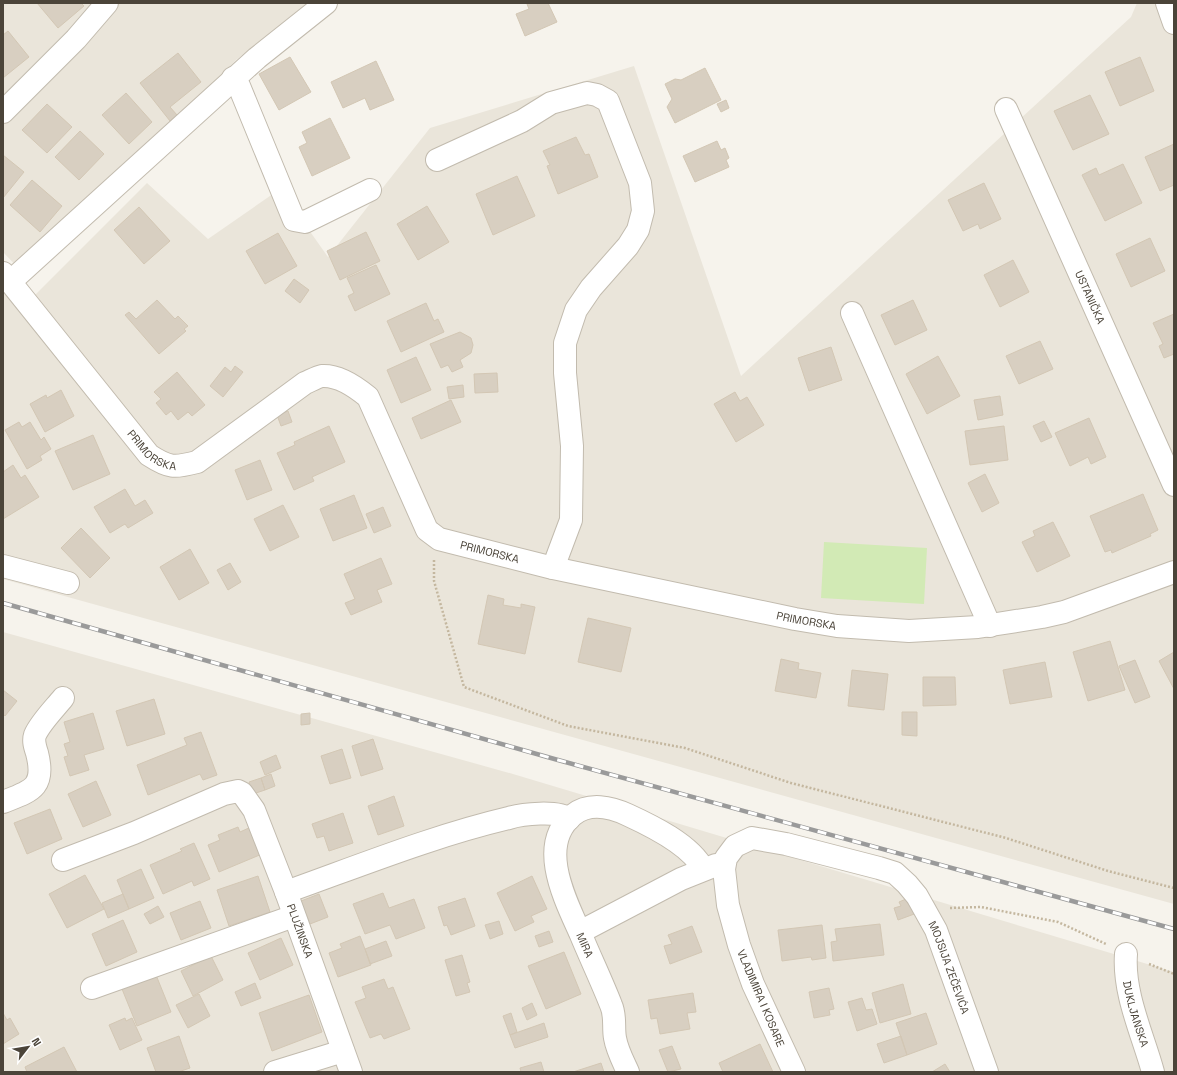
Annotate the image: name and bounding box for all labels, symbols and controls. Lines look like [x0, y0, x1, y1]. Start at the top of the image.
street label: USTANIČKA [1072, 268, 1108, 326]
street label: PRIMORSKA [124, 427, 177, 473]
street label: PRIMORSKA [459, 538, 521, 566]
street label: PRIMORSKA [775, 608, 837, 633]
street label: PLUŽINSKA [284, 902, 316, 960]
street label: MOJSIJA ZEČEVIĆA [925, 918, 973, 1016]
street label: MIRA [573, 930, 597, 960]
street label: VLADIMIRA I KOSARE [734, 947, 788, 1049]
street label: DUKLJANSKA [1120, 980, 1152, 1049]
north arrow [8, 1027, 48, 1067]
text: N [29, 1035, 44, 1049]

